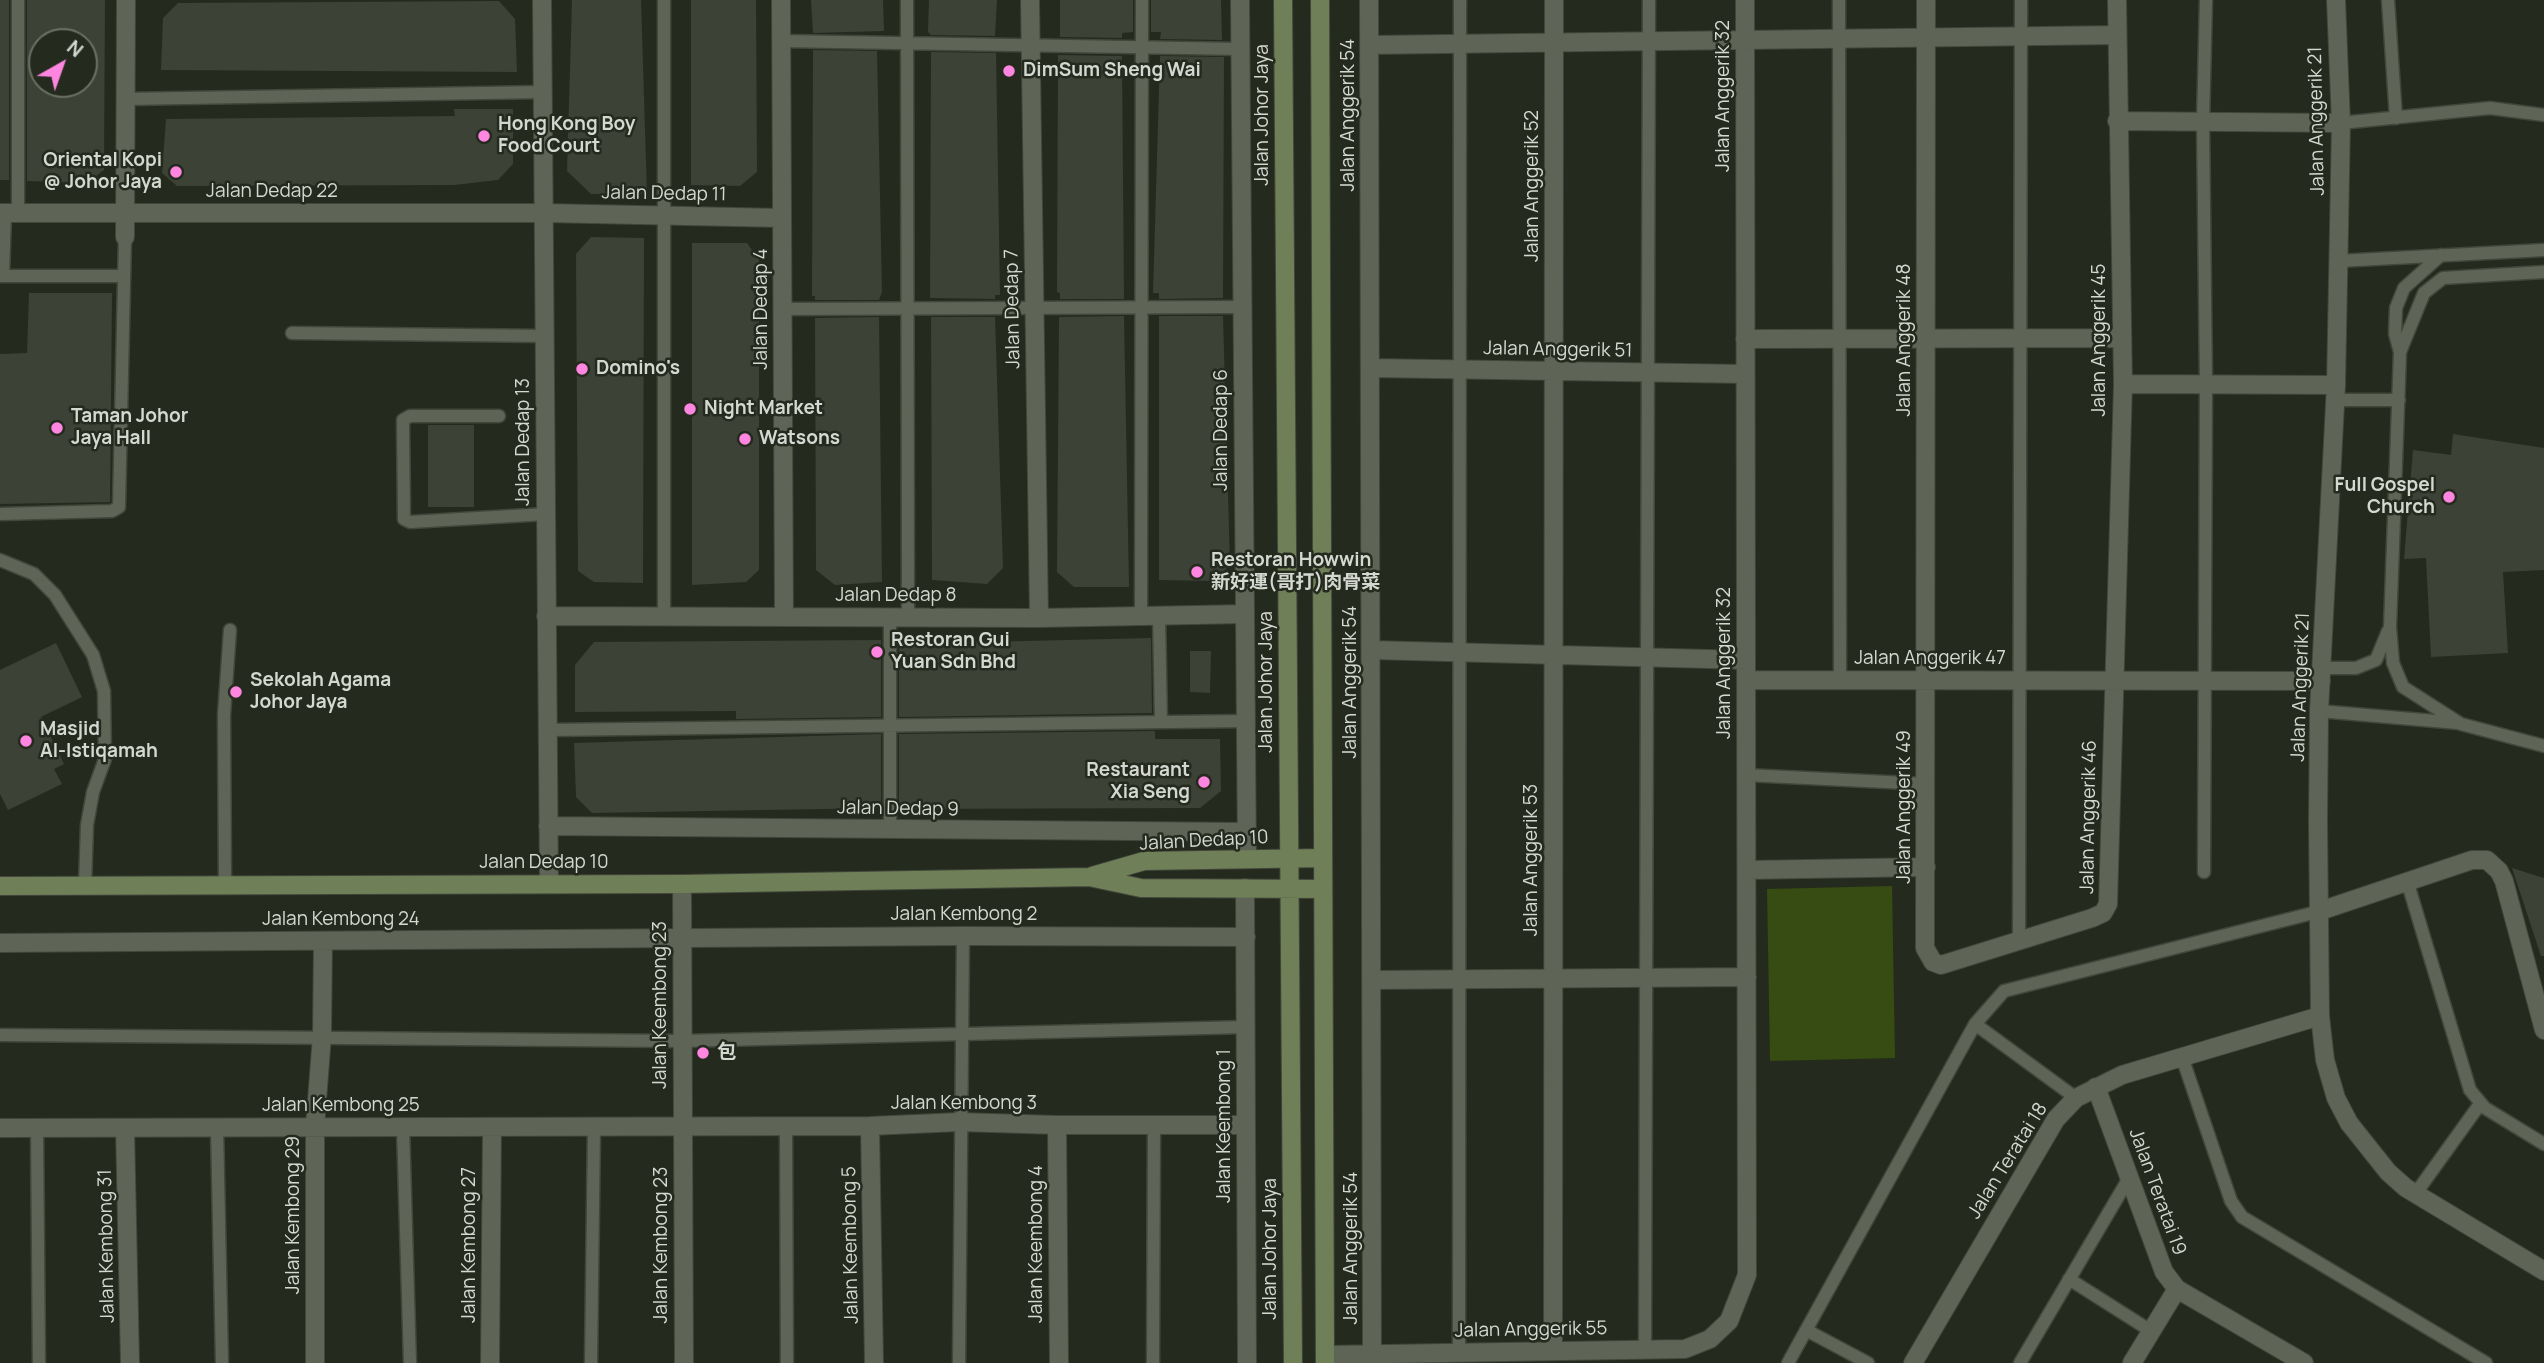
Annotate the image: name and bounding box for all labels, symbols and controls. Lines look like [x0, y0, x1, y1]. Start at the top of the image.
street label: Jalan Anggerik 32 [1713, 20, 1735, 172]
north arrow [28, 28, 98, 98]
text: N [62, 34, 89, 63]
street label: Jalan Anggerik 54 [1338, 38, 1360, 192]
street label: Jalan Johor Jaya [1252, 44, 1274, 186]
street label: Jalan Anggerik 21 [2304, 46, 2330, 196]
place label: DimSum Sheng Wai [1023, 60, 1201, 82]
marker: DimSum Sheng Wai [1001, 63, 1017, 79]
street label: Jalan Anggerik 52 [1522, 110, 1544, 262]
place label: Hong Kong Boy Food Court [498, 114, 635, 158]
marker: Hong Kong Boy Food Court [476, 128, 492, 144]
place label: Oriental Kopi @ Johor Jaya [43, 150, 162, 194]
marker: Oriental Kopi @ Johor Jaya [168, 164, 184, 180]
street label: Jalan Dedap 22 [206, 181, 338, 203]
street label: Jalan Dedap 11 [601, 182, 727, 206]
street label: Jalan Dedap 4 [751, 248, 773, 370]
street label: Jalan Dedap 7 [1001, 249, 1025, 369]
street label: Jalan Anggerik 48 [1894, 263, 1916, 417]
street label: Jalan Anggerik 45 [2089, 263, 2111, 417]
street label: Jalan Anggerik 51 [1483, 337, 1633, 363]
place label: Domino's [596, 358, 680, 380]
marker: Domino's [574, 361, 590, 377]
street label: Jalan Dedap 6 [1211, 369, 1233, 491]
street label: Jalan Dedap 13 [513, 378, 535, 506]
place label: Night Market [704, 398, 823, 420]
marker: Night Market [682, 401, 698, 417]
place label: Taman Johor Jaya Hall [71, 406, 188, 450]
marker: Taman Johor Jaya Hall [49, 420, 65, 436]
place label: Watsons [759, 428, 840, 450]
marker: Watsons [737, 431, 753, 447]
place label: Full Gospel Church [2335, 475, 2435, 519]
marker: Full Gospel Church [2441, 489, 2457, 505]
place label: Restoran Howwin 新好運(哥打)肉骨菜 [1211, 550, 1380, 594]
marker: Restoran Howwin 新好運(哥打)肉骨菜 [1189, 564, 1205, 580]
street label: Jalan Dedap 8 [835, 585, 957, 607]
street label: Jalan Anggerik 32 [1714, 587, 1736, 739]
street label: Jalan Anggerik 54 [1340, 605, 1362, 759]
street label: Jalan Johor Jaya [1256, 611, 1278, 753]
street label: Jalan Anggerik 21 [2287, 612, 2315, 762]
place label: Restoran Gui Yuan Sdn Bhd [891, 630, 1016, 674]
marker: Restoran Gui Yuan Sdn Bhd [869, 644, 885, 660]
street label: Jalan Anggerik 47 [1854, 648, 2006, 670]
place label: Sekolah Agama Johor Jaya [250, 670, 391, 714]
marker: Sekolah Agama Johor Jaya [228, 684, 244, 700]
place label: Masjid Al-Istiqamah [40, 719, 158, 763]
street label: Jalan Anggerik 49 [1894, 730, 1916, 884]
marker: Masjid Al-Istiqamah [18, 733, 34, 749]
street label: Jalan Anggerik 46 [2076, 740, 2102, 894]
place label: Restaurant Xia Seng [1086, 760, 1190, 804]
marker: Restaurant Xia Seng [1196, 774, 1212, 790]
street label: Jalan Anggerik 53 [1521, 784, 1543, 936]
street label: Jalan Dedap 9 [837, 797, 959, 821]
street label: Jalan Dedap 10 [1139, 826, 1269, 856]
street label: Jalan Dedap 10 [479, 852, 609, 874]
street label: Jalan Kembong 2 [891, 904, 1037, 926]
street label: Jalan Kembong 24 [262, 909, 420, 931]
street label: Jalan Keembong 23 [650, 921, 672, 1089]
place label: 包 [717, 1042, 736, 1064]
marker: 包 [695, 1045, 711, 1061]
street label: Jalan Keembong 1 [1214, 1049, 1236, 1203]
street label: Jalan Kembong 3 [891, 1093, 1037, 1115]
street label: Jalan Kembong 25 [262, 1095, 420, 1117]
street label: Jalan Teratai 18 [1963, 1099, 2053, 1223]
street label: Jalan Teratai 19 [2124, 1126, 2190, 1258]
street label: Jalan Kembong 29 [283, 1136, 305, 1294]
street label: Jalan Keembong 4 [1026, 1165, 1048, 1323]
street label: Jalan Kembong 23 [651, 1166, 673, 1324]
street label: Jalan Keembong 5 [838, 1166, 864, 1324]
street label: Jalan Kembong 27 [459, 1167, 481, 1323]
street label: Jalan Kembong 31 [94, 1169, 120, 1323]
street label: Jalan Anggerik 54 [1341, 1171, 1363, 1325]
street label: Jalan Johor Jaya [1260, 1178, 1282, 1320]
street label: Jalan Anggerik 55 [1454, 1317, 1608, 1343]

